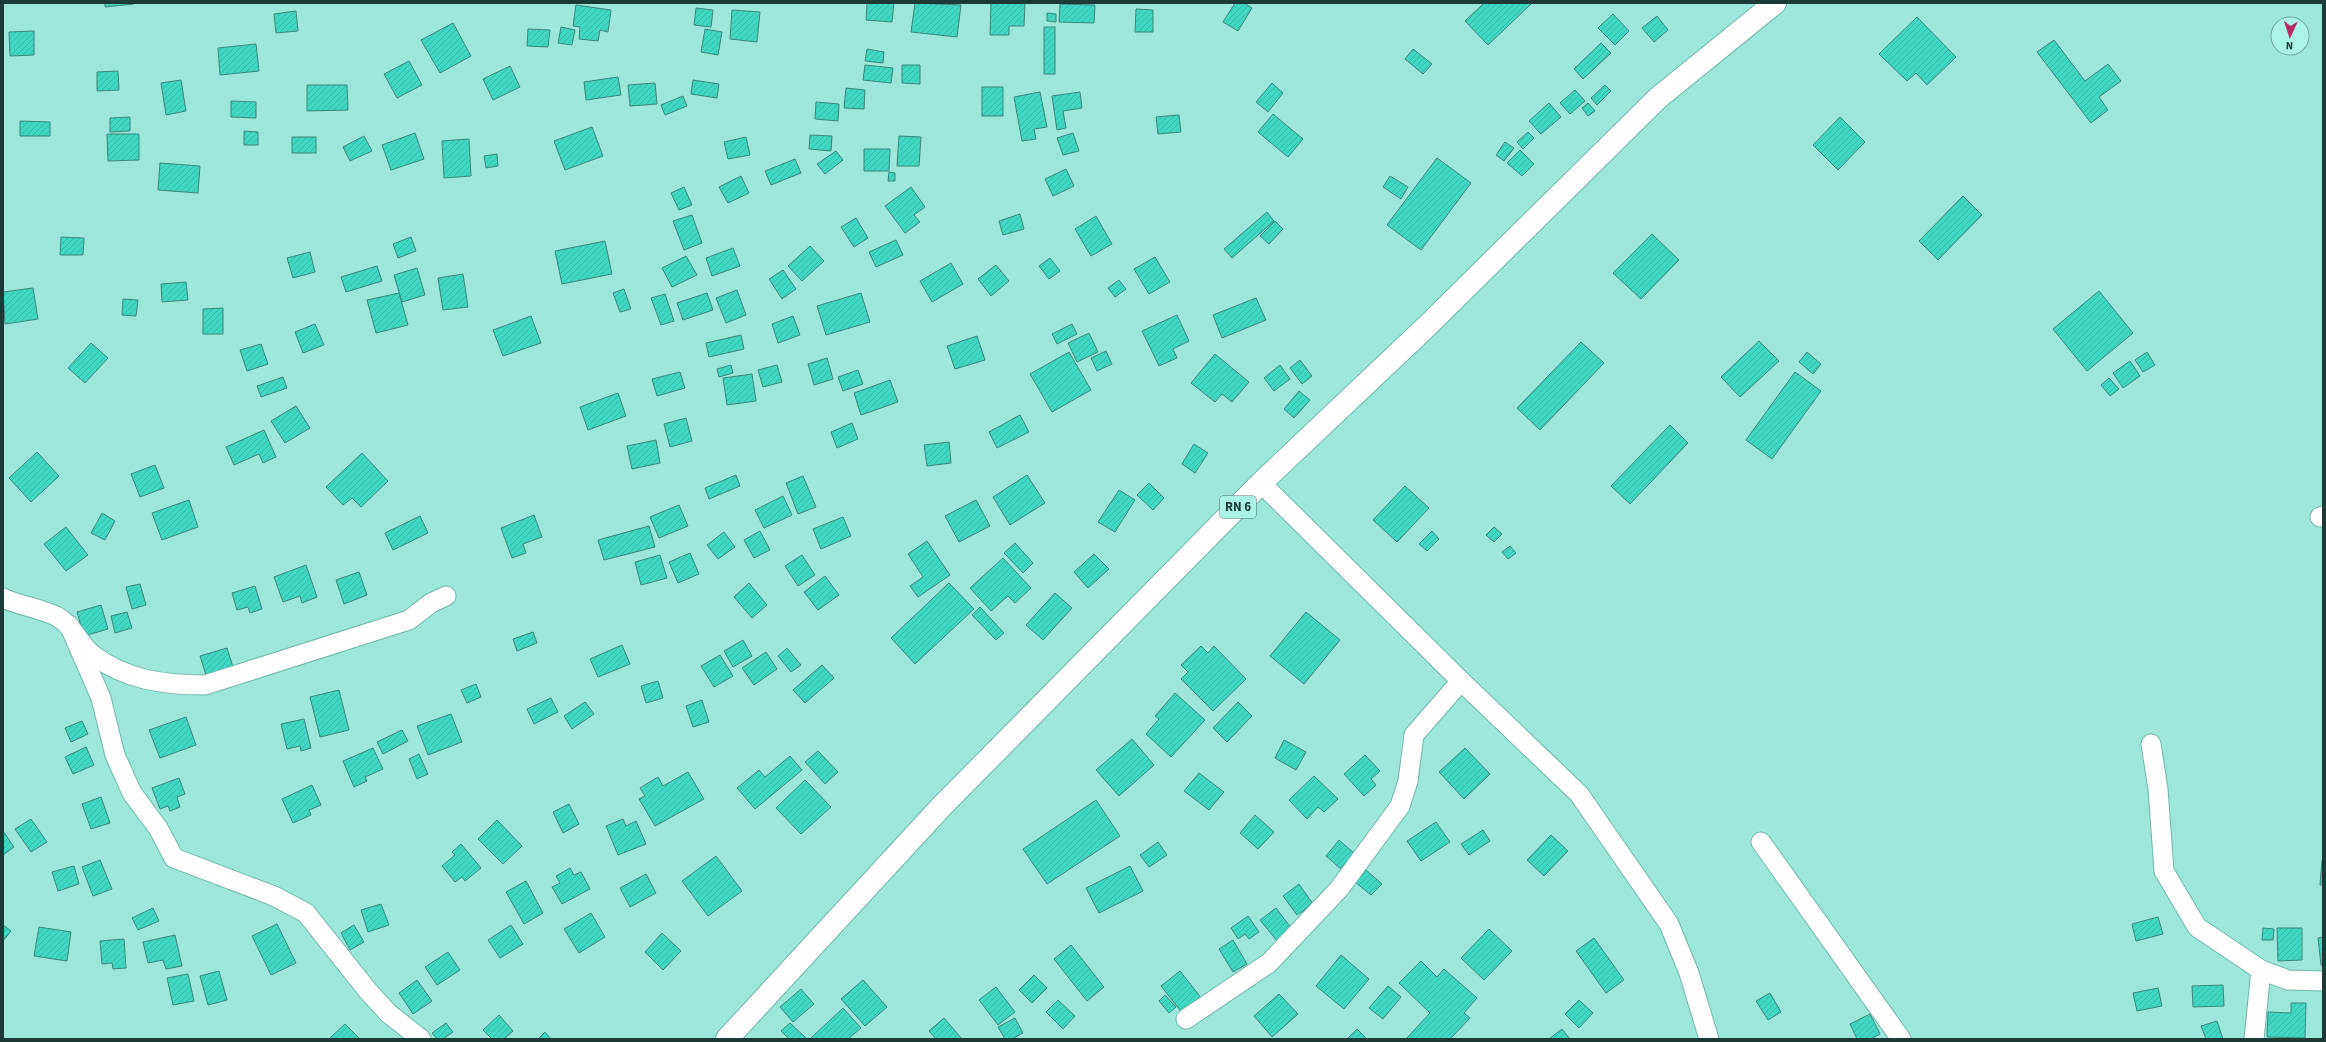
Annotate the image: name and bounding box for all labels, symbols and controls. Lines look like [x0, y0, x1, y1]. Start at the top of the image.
north arrow [2270, 16, 2310, 56]
text: N [2285, 38, 2294, 53]
road number: RN 6 [1220, 496, 1256, 518]

